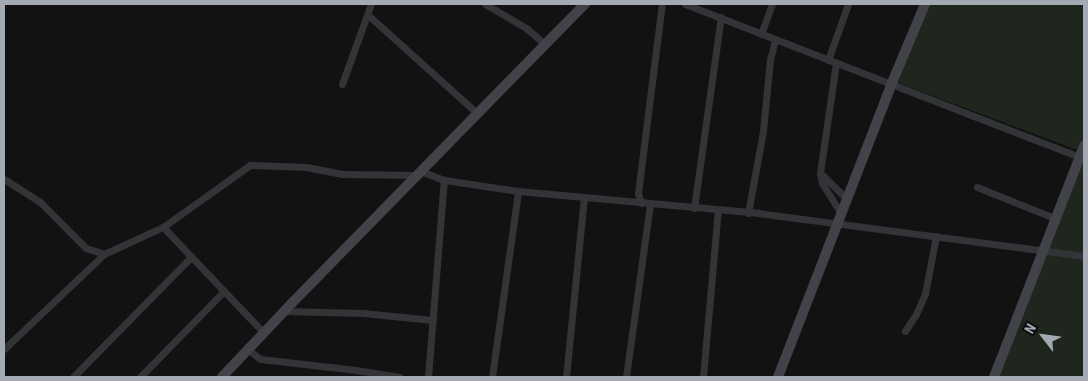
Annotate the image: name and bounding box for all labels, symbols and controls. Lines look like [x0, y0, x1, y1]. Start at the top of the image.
north arrow [1018, 311, 1068, 361]
text: N [1021, 321, 1039, 336]

